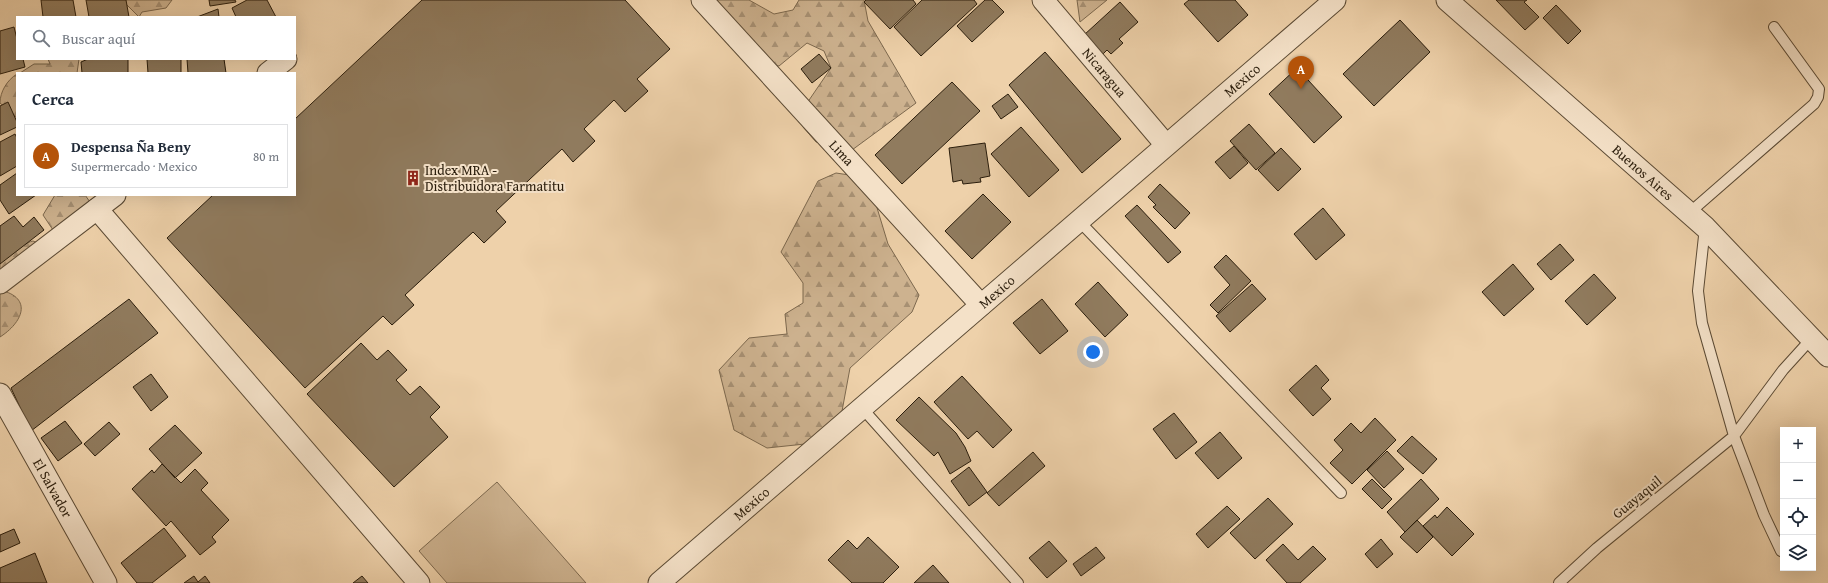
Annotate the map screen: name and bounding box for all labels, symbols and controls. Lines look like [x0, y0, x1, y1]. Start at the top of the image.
search box [16, 16, 296, 60]
icon: search [30, 27, 52, 49]
text: Buscar aquí [62, 28, 135, 49]
street label: Nicaragua [1078, 43, 1132, 102]
pin: A [1288, 56, 1314, 89]
street label: Mexico [1220, 59, 1265, 102]
text: Cerca [32, 86, 74, 111]
street label: Lima [825, 135, 859, 170]
text: Despensa Ña Beny [71, 136, 191, 157]
street label: Buenos Aires [1608, 140, 1678, 205]
text: A [42, 147, 50, 166]
text: 80 m [253, 147, 279, 166]
text: Supermercado · Mexico [71, 157, 197, 176]
place label: Index MRA - Distribuidora Farmatitu [425, 160, 565, 196]
building icon: Index MRA - Distribuidora Farmatitu [404, 169, 422, 187]
street label: Mexico [974, 270, 1019, 313]
your location [1083, 342, 1103, 362]
map controls [1780, 427, 1816, 571]
button: + [1780, 427, 1816, 463]
street label: El Salvador [28, 455, 78, 522]
button: − [1780, 463, 1816, 499]
street label: Guayaquil [1608, 471, 1666, 523]
street label: Mexico [729, 482, 774, 525]
button: locate [1780, 499, 1816, 535]
button: layers [1780, 535, 1816, 571]

